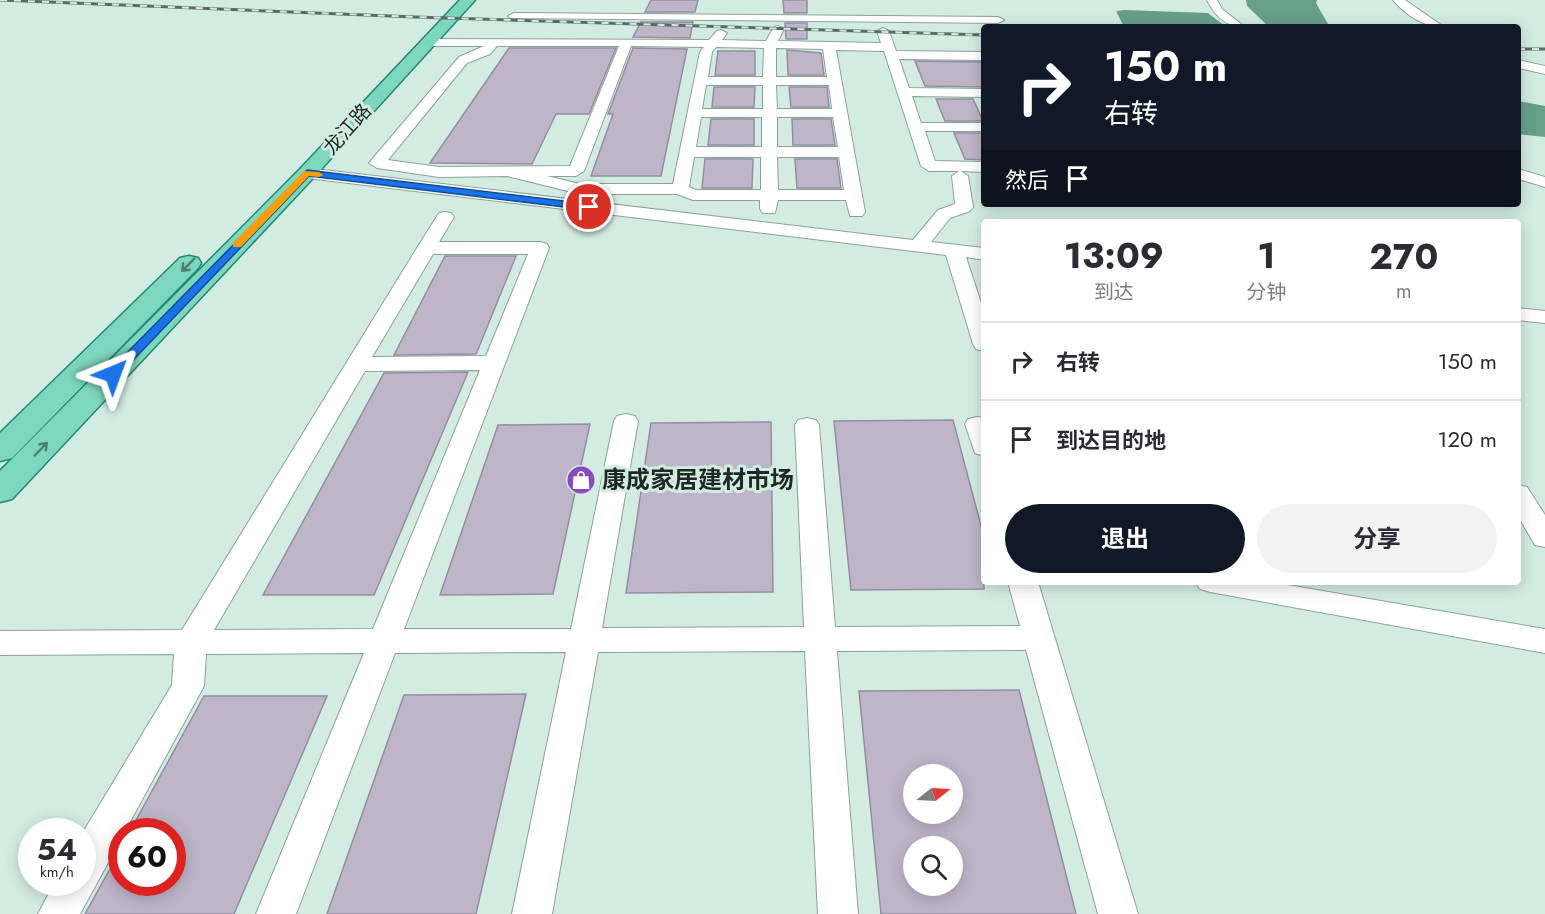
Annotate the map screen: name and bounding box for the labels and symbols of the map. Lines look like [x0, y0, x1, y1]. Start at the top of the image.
street label: 龙江路 [317, 97, 378, 161]
pin [563, 181, 614, 232]
one-way arrow [180, 257, 195, 272]
position arrow [81, 342, 145, 406]
one-way arrow [33, 442, 47, 457]
place label: 康成家居建材市场 [602, 462, 794, 497]
shop icon: 康成家居建材市场 [565, 464, 597, 496]
north arrow [903, 764, 963, 824]
speed limit sign: 60 [108, 818, 186, 896]

